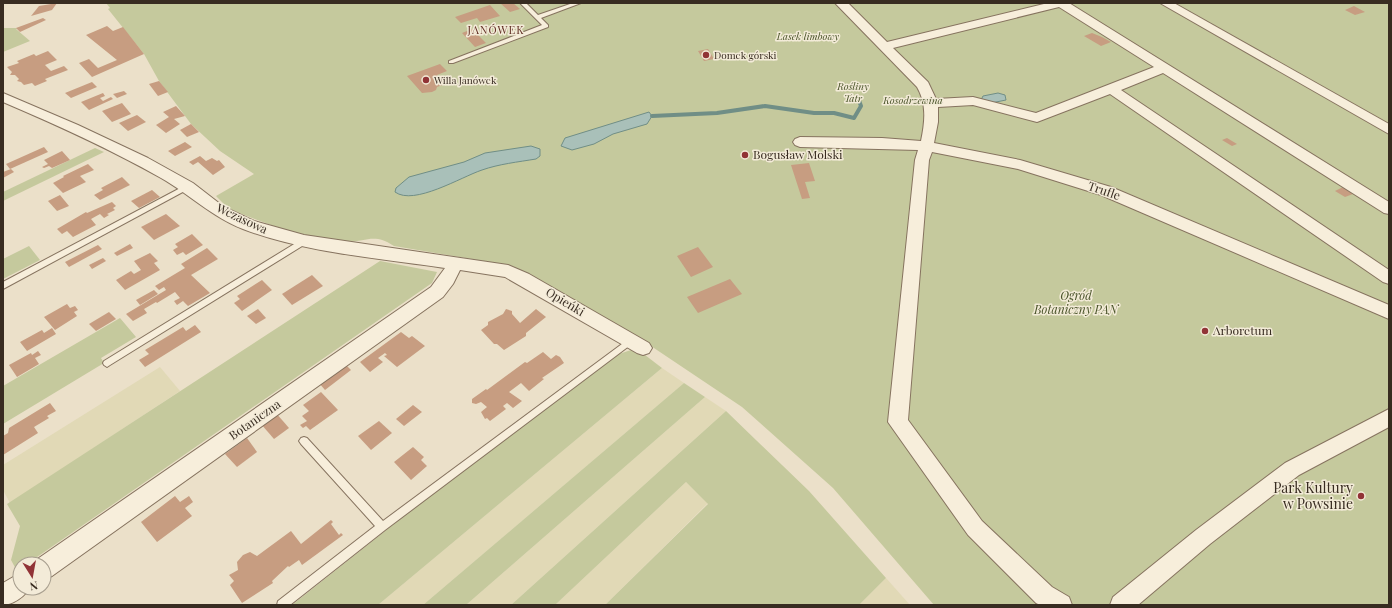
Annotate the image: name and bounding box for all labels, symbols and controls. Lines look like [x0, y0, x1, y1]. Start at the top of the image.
district label: JANÓWEK [467, 22, 524, 37]
park label: Lasek limbowy [776, 29, 839, 43]
place label: Domek górski [714, 48, 777, 62]
marker: Domek górski [701, 50, 711, 60]
place label: Willa Janówek [433, 73, 497, 87]
marker: Willa Janówek [421, 75, 431, 85]
park label: Rośliny Tatr [836, 79, 869, 105]
park label: Kosodrzewina [882, 93, 943, 107]
place label: Bogusław Molski [753, 146, 843, 162]
marker: Bogusław Molski [740, 150, 750, 160]
street label: Trufle [1086, 177, 1123, 203]
street label: Wczasowa [213, 199, 271, 237]
street label: Opieńki [543, 283, 588, 319]
park label: Ogród Botaniczny PAN [1033, 287, 1120, 317]
place label: Arboretum [1212, 322, 1272, 338]
marker: Arboretum [1200, 326, 1210, 336]
street label: Botaniczna [225, 396, 283, 443]
place label: Park Kultury w Powsinie [1273, 478, 1353, 513]
marker: Park Kultury w Powsinie [1356, 491, 1366, 501]
north arrow [12, 556, 52, 596]
text: N [29, 578, 39, 594]

